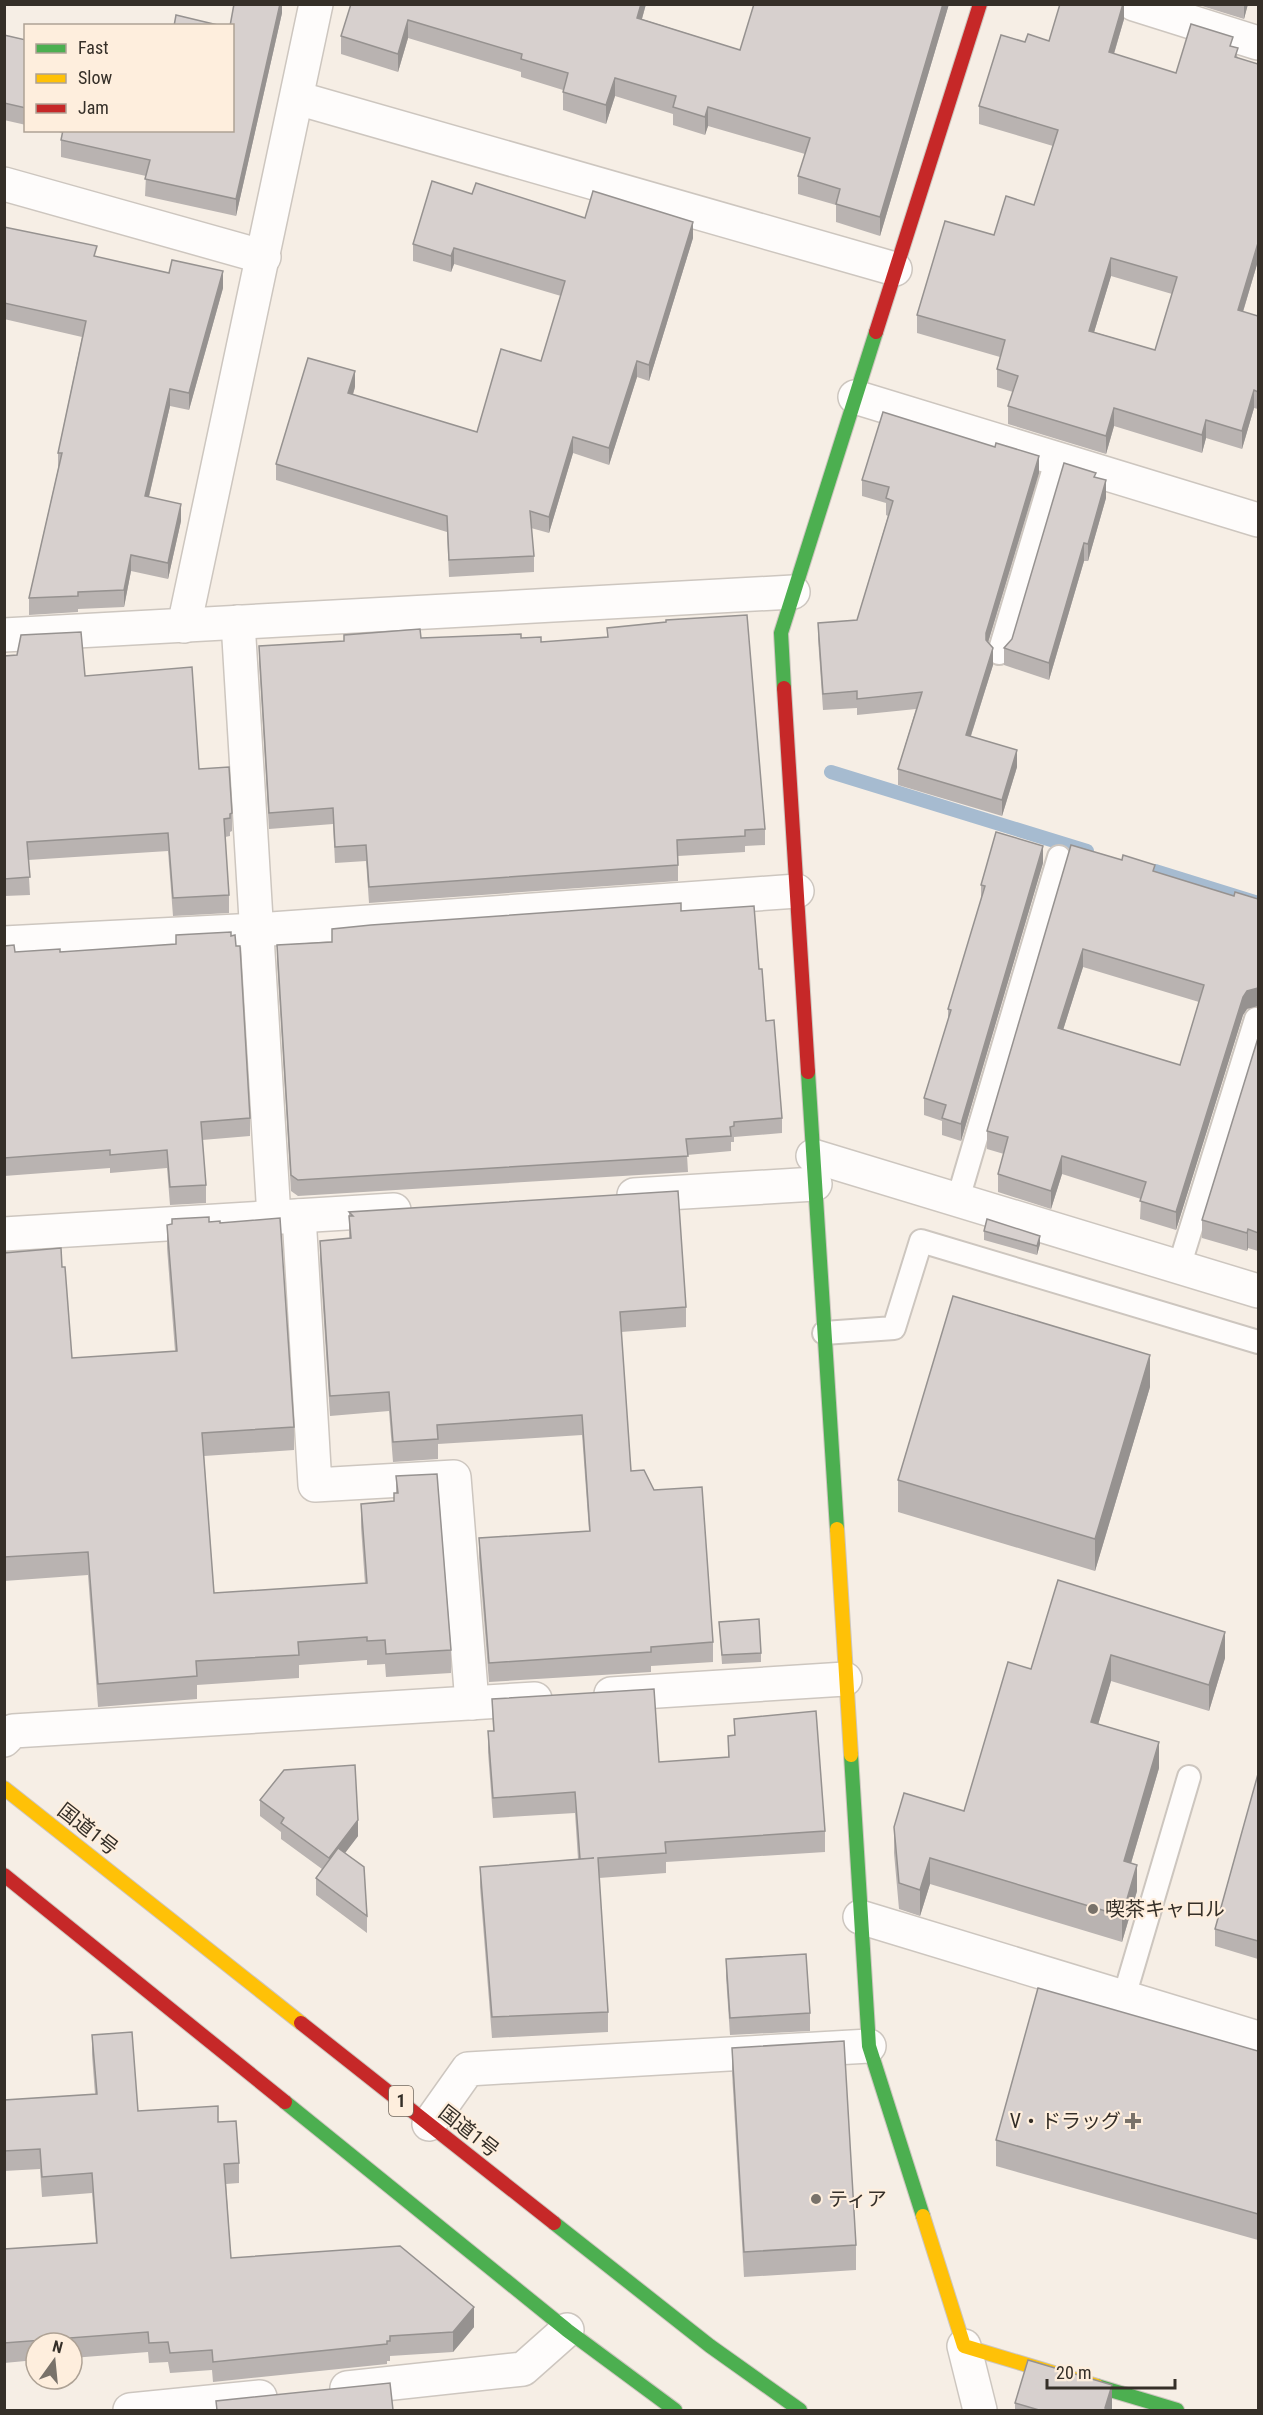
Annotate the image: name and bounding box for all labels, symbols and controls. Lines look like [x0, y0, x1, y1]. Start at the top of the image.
legend [24, 24, 234, 132]
text: Fast [78, 37, 109, 58]
text: Slow [78, 67, 113, 88]
text: Jam [78, 97, 109, 118]
street label: 国道1号 [53, 1798, 123, 1860]
place label: 喫茶キャロル [1105, 1897, 1225, 1921]
marker: 喫茶キャロル [1086, 1902, 1100, 1916]
road number: 1 [389, 2086, 413, 2116]
street label: 国道1号 [434, 2100, 504, 2162]
place label: V・ドラッグ [1010, 2109, 1121, 2133]
marker: V・ドラッグ [1126, 2114, 1140, 2128]
place label: ティア [828, 2187, 887, 2211]
marker: ティア [809, 2192, 823, 2206]
north arrow [24, 2331, 84, 2391]
text: N [51, 2337, 65, 2357]
scale bar [1047, 2352, 1174, 2390]
text: 20 m [1056, 2362, 1091, 2383]

